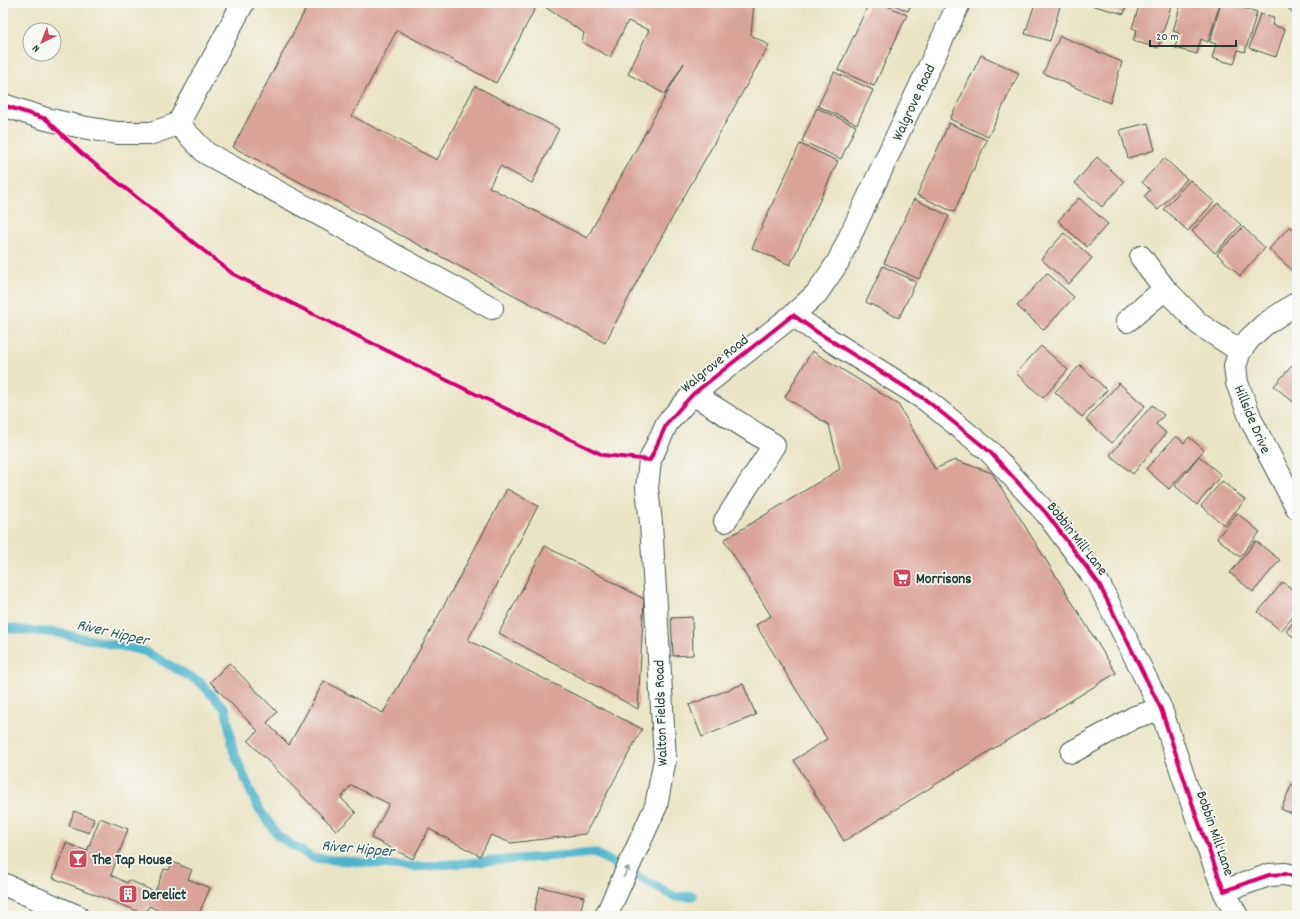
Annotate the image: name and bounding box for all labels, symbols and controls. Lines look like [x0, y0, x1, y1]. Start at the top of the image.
north arrow [22, 22, 62, 62]
scale bar [1150, 22, 1236, 48]
text: 20 m [1156, 29, 1179, 46]
text: N [29, 40, 44, 56]
street label: Walgrove Road [887, 61, 942, 145]
street label: Walgrove Road [676, 330, 754, 399]
street label: Hillside Drive [1227, 382, 1276, 458]
street label: Bobbin Mill Lane [1040, 498, 1113, 581]
supermarket icon: Morrisons [891, 567, 913, 589]
place label: Morrisons [916, 569, 972, 591]
water label: River Hipper [74, 614, 153, 653]
street label: Walton Fields Road [649, 659, 675, 766]
street label: Bobbin Mill Lane [1189, 788, 1239, 880]
water label: River Hipper [320, 835, 397, 864]
bar icon: The Tap House [67, 848, 89, 870]
place label: The Tap House [92, 850, 172, 872]
one-way arrow [623, 866, 630, 878]
building icon: Derelict [117, 883, 139, 905]
place label: Derelict [142, 885, 187, 907]

